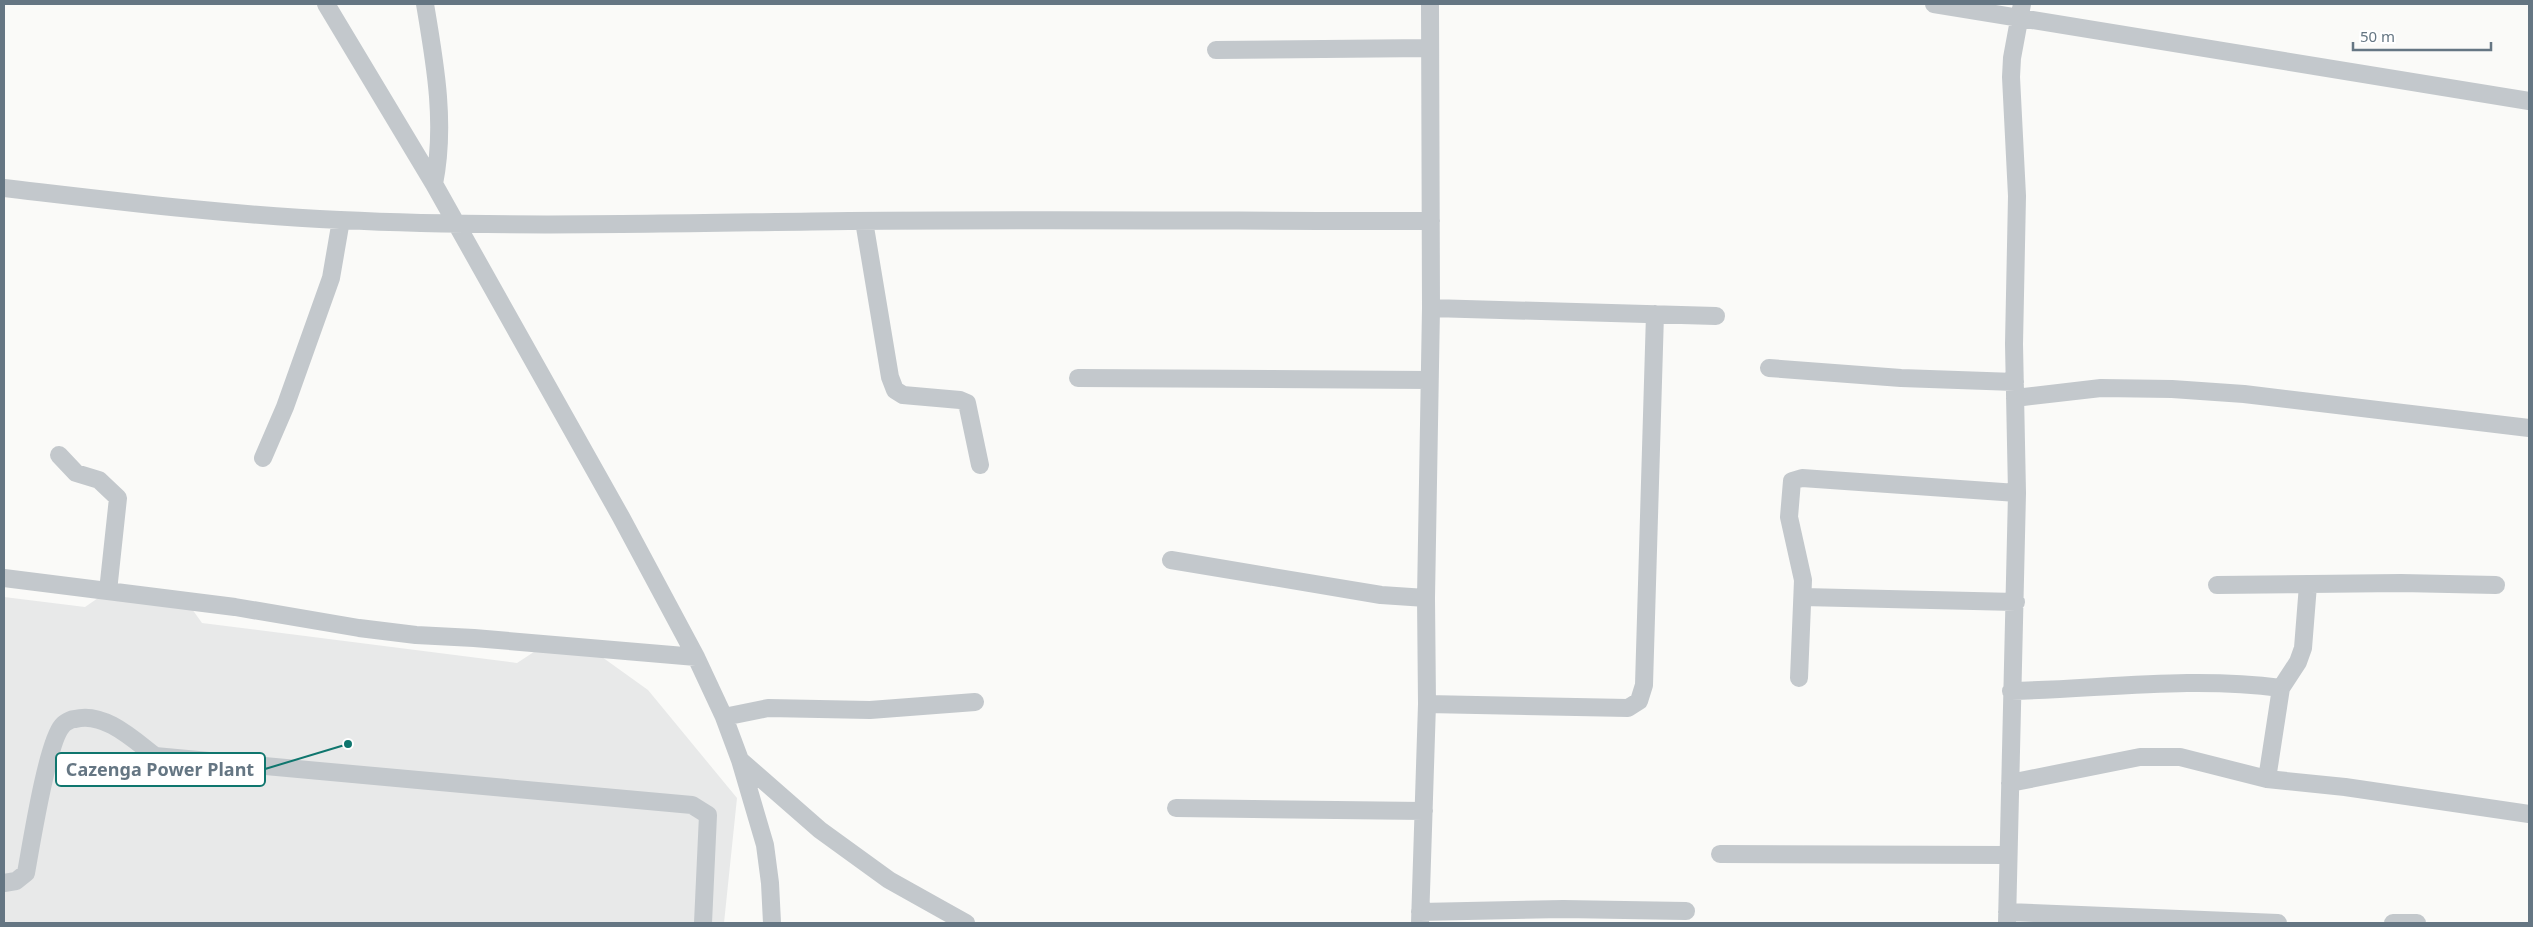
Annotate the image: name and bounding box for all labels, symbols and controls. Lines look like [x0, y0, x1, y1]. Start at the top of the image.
scale bar [2353, 20, 2490, 52]
text: 50 m [2360, 26, 2395, 46]
callout: Cazenga Power Plant [56, 753, 265, 786]
text: Cazenga Power Plant [66, 757, 254, 781]

